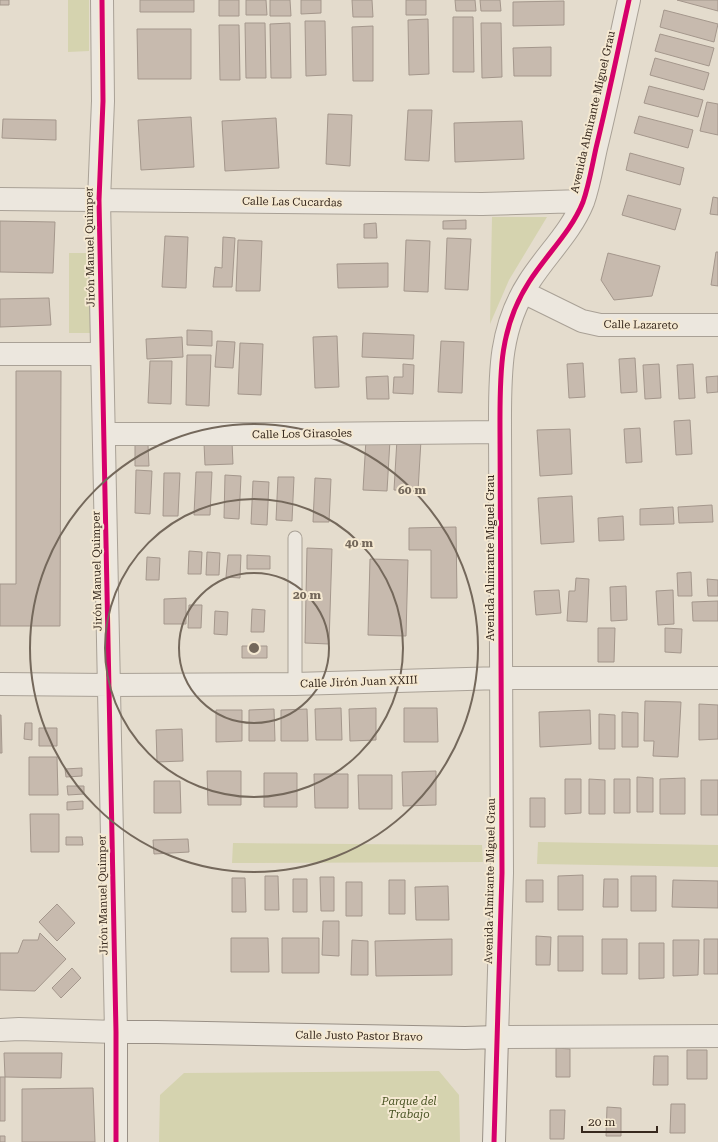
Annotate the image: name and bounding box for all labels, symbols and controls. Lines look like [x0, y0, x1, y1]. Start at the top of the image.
street label: Avenida Almirante Miguel Grau [568, 30, 618, 194]
street label: Jirón Manuel Quimper [82, 186, 98, 307]
street label: Calle Las Cucardas [242, 195, 342, 209]
street label: Calle Lazareto [604, 318, 679, 332]
street label: Calle Los Girasoles [252, 427, 352, 441]
street label: Avenida Almirante Miguel Grau [484, 475, 497, 641]
text: 60 m [398, 483, 426, 497]
street label: Jirón Manuel Quimper [89, 510, 105, 631]
text: 40 m [345, 536, 373, 550]
text: 20 m [293, 588, 321, 602]
centre of rings [247, 641, 261, 655]
street label: Calle Jirón Juan XXIII [300, 673, 418, 691]
street label: Avenida Almirante Miguel Grau [482, 798, 498, 964]
street label: Jirón Manuel Quimper [95, 834, 111, 955]
street label: Calle Justo Pastor Bravo [295, 1028, 423, 1044]
park label: Parque del Trabajo [380, 1095, 437, 1121]
scale bar [582, 1108, 657, 1134]
text: 20 m [588, 1115, 615, 1129]

